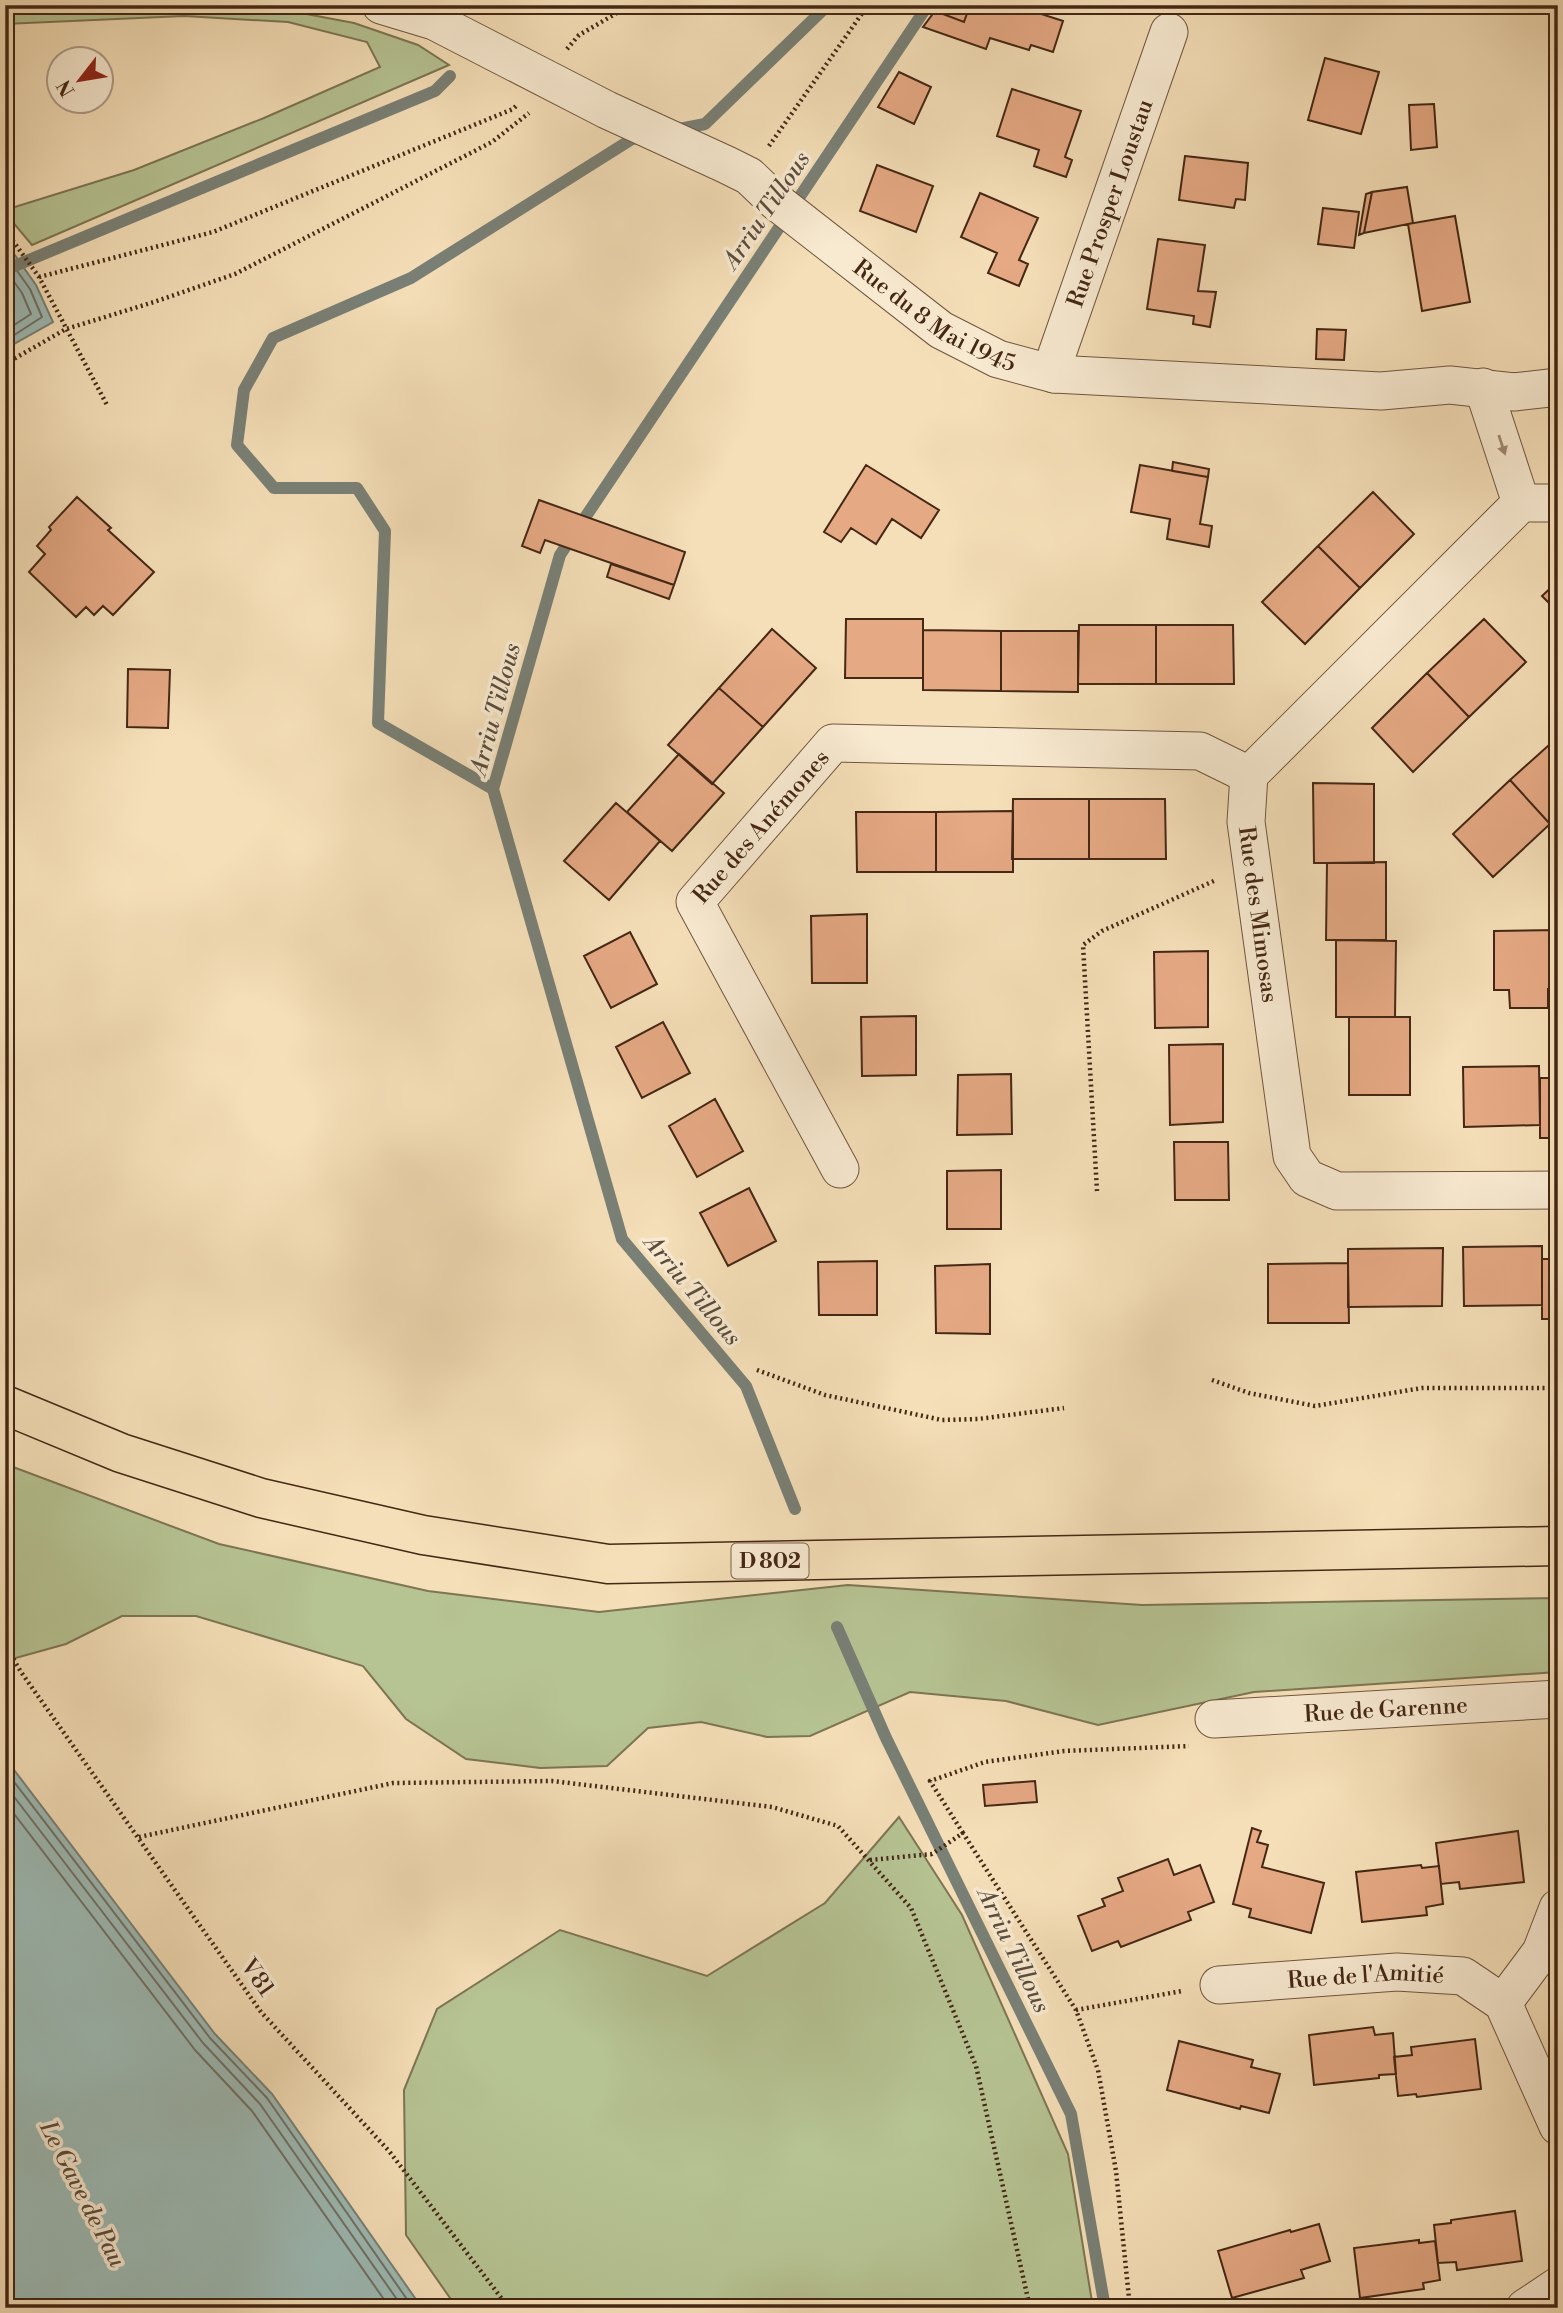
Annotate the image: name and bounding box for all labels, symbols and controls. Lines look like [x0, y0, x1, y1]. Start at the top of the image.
north arrow [46, 46, 116, 116]
text: N [52, 76, 80, 101]
street label: Rue Prosper Loustau [1061, 96, 1160, 311]
water label: Arriu Tillous [715, 146, 817, 278]
street label: Rue du 8 Mai 1945 [847, 254, 1018, 378]
one-way arrow [1498, 435, 1508, 456]
water label: Arriu Tillous [463, 640, 528, 781]
street label: Rue des Anémones [687, 744, 836, 910]
street label: Rue des Mimosas [1232, 825, 1284, 1004]
water label: Arriu Tillous [635, 1227, 747, 1352]
road number: D 802 [732, 1544, 808, 1578]
street label: Rue de Garenne [1303, 1691, 1468, 1729]
water label: Arriu Tillous [969, 1880, 1056, 2018]
street label: V81 [234, 1952, 280, 2002]
street label: Rue de l'Amitié [1286, 1959, 1445, 1995]
water label: Le Gave de Pau [32, 2115, 132, 2273]

